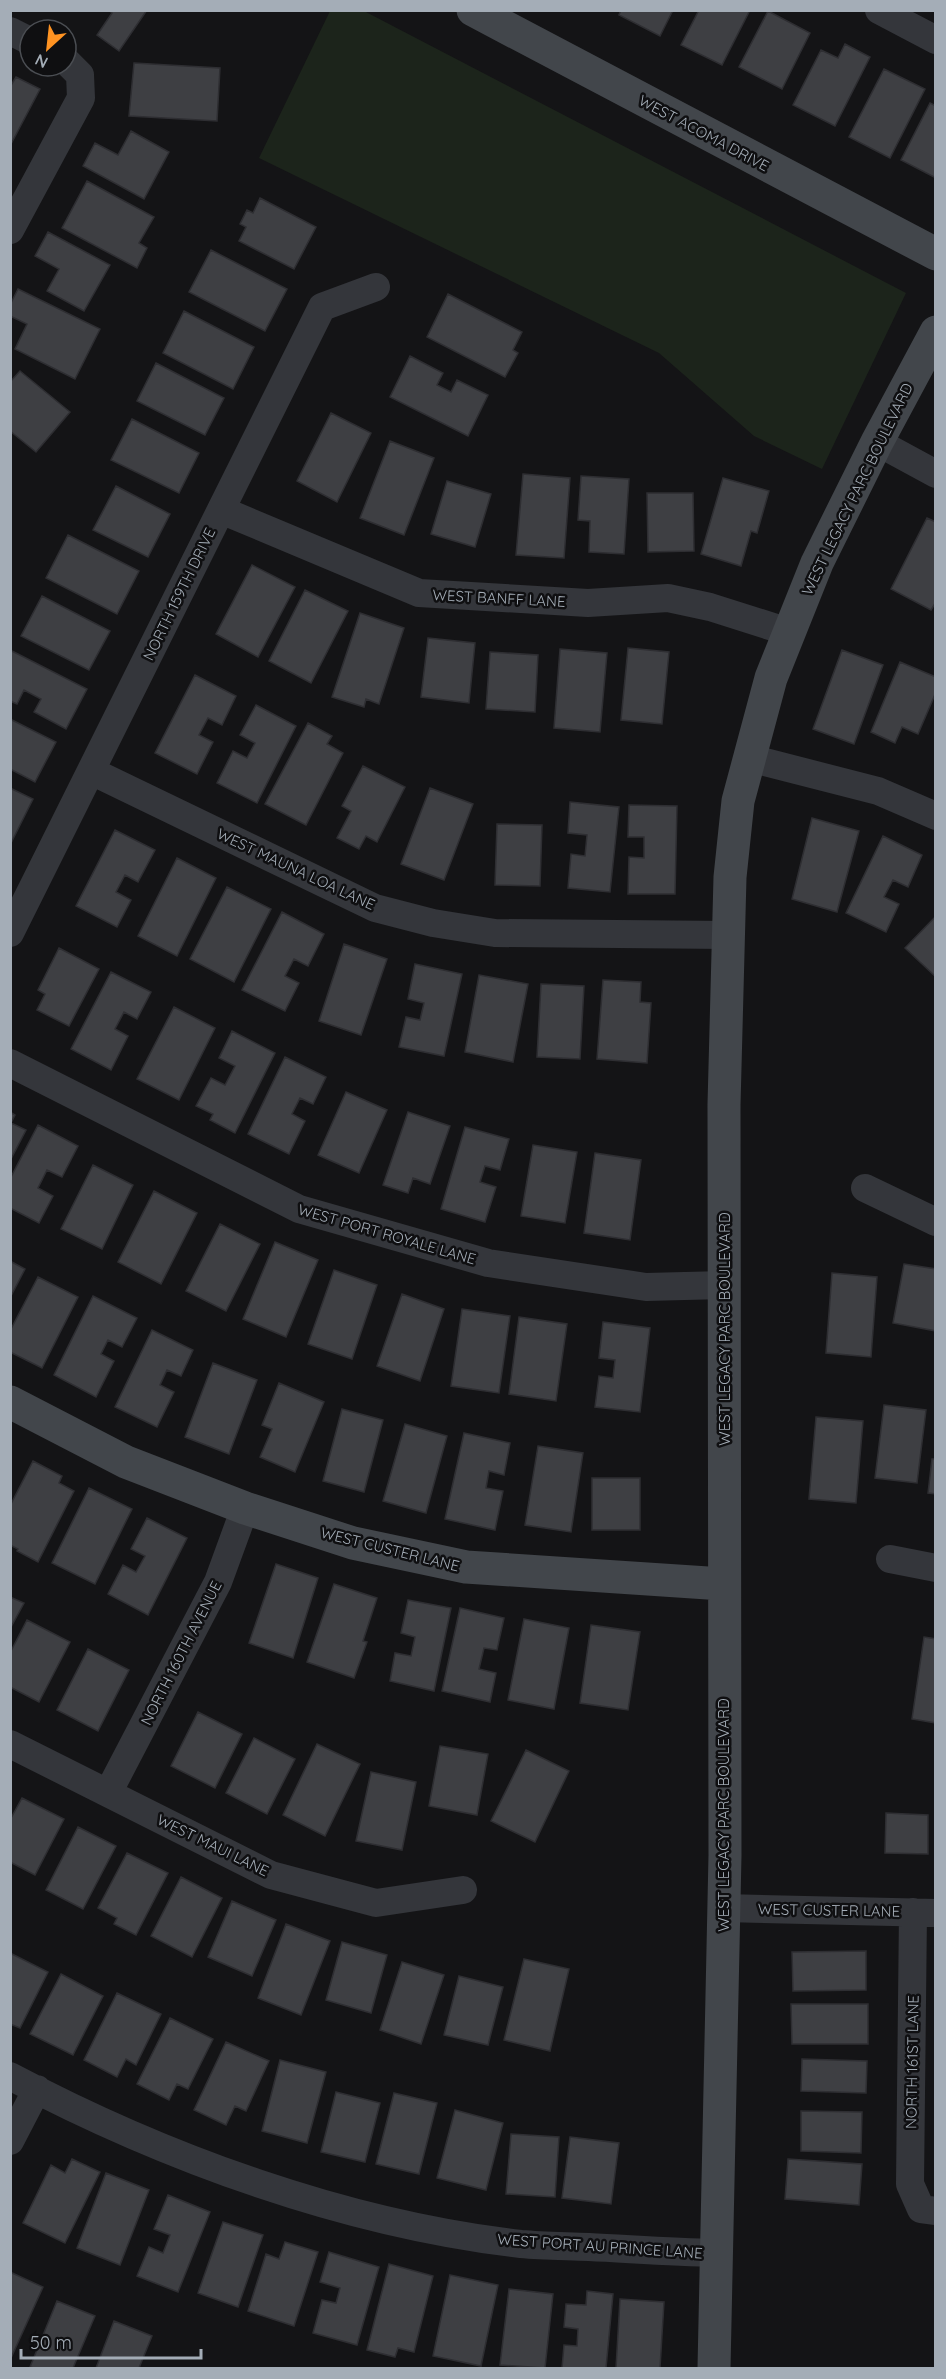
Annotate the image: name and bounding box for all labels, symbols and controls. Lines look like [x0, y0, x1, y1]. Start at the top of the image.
north arrow [18, 18, 78, 78]
text: N [31, 50, 51, 73]
street label: WEST ACOMA DRIVE [636, 91, 772, 175]
street label: WEST LEGACY PARC BOULEVARD [797, 380, 917, 598]
street label: NORTH 159TH DRIVE [139, 525, 219, 663]
street label: WEST BANFF LANE [432, 585, 566, 611]
street label: WEST MAUNA LOA LANE [214, 824, 378, 914]
street label: WEST PORT ROYALE LANE [296, 1199, 478, 1269]
street label: WEST LEGACY PARC BOULEVARD [715, 1212, 734, 1446]
street label: WEST CUSTER LANE [319, 1523, 461, 1575]
street label: NORTH 160TH AVENUE [136, 1578, 226, 1728]
street label: WEST LEGACY PARC BOULEVARD [714, 1698, 733, 1932]
street label: WEST MAUI LANE [154, 1810, 272, 1880]
street label: WEST CUSTER LANE [758, 1899, 900, 1921]
street label: NORTH 161ST LANE [901, 1995, 923, 2129]
street label: WEST PORT AU PRINCE LANE [497, 2229, 703, 2263]
scale bar [21, 2322, 201, 2360]
text: 50 m [30, 2331, 72, 2354]

